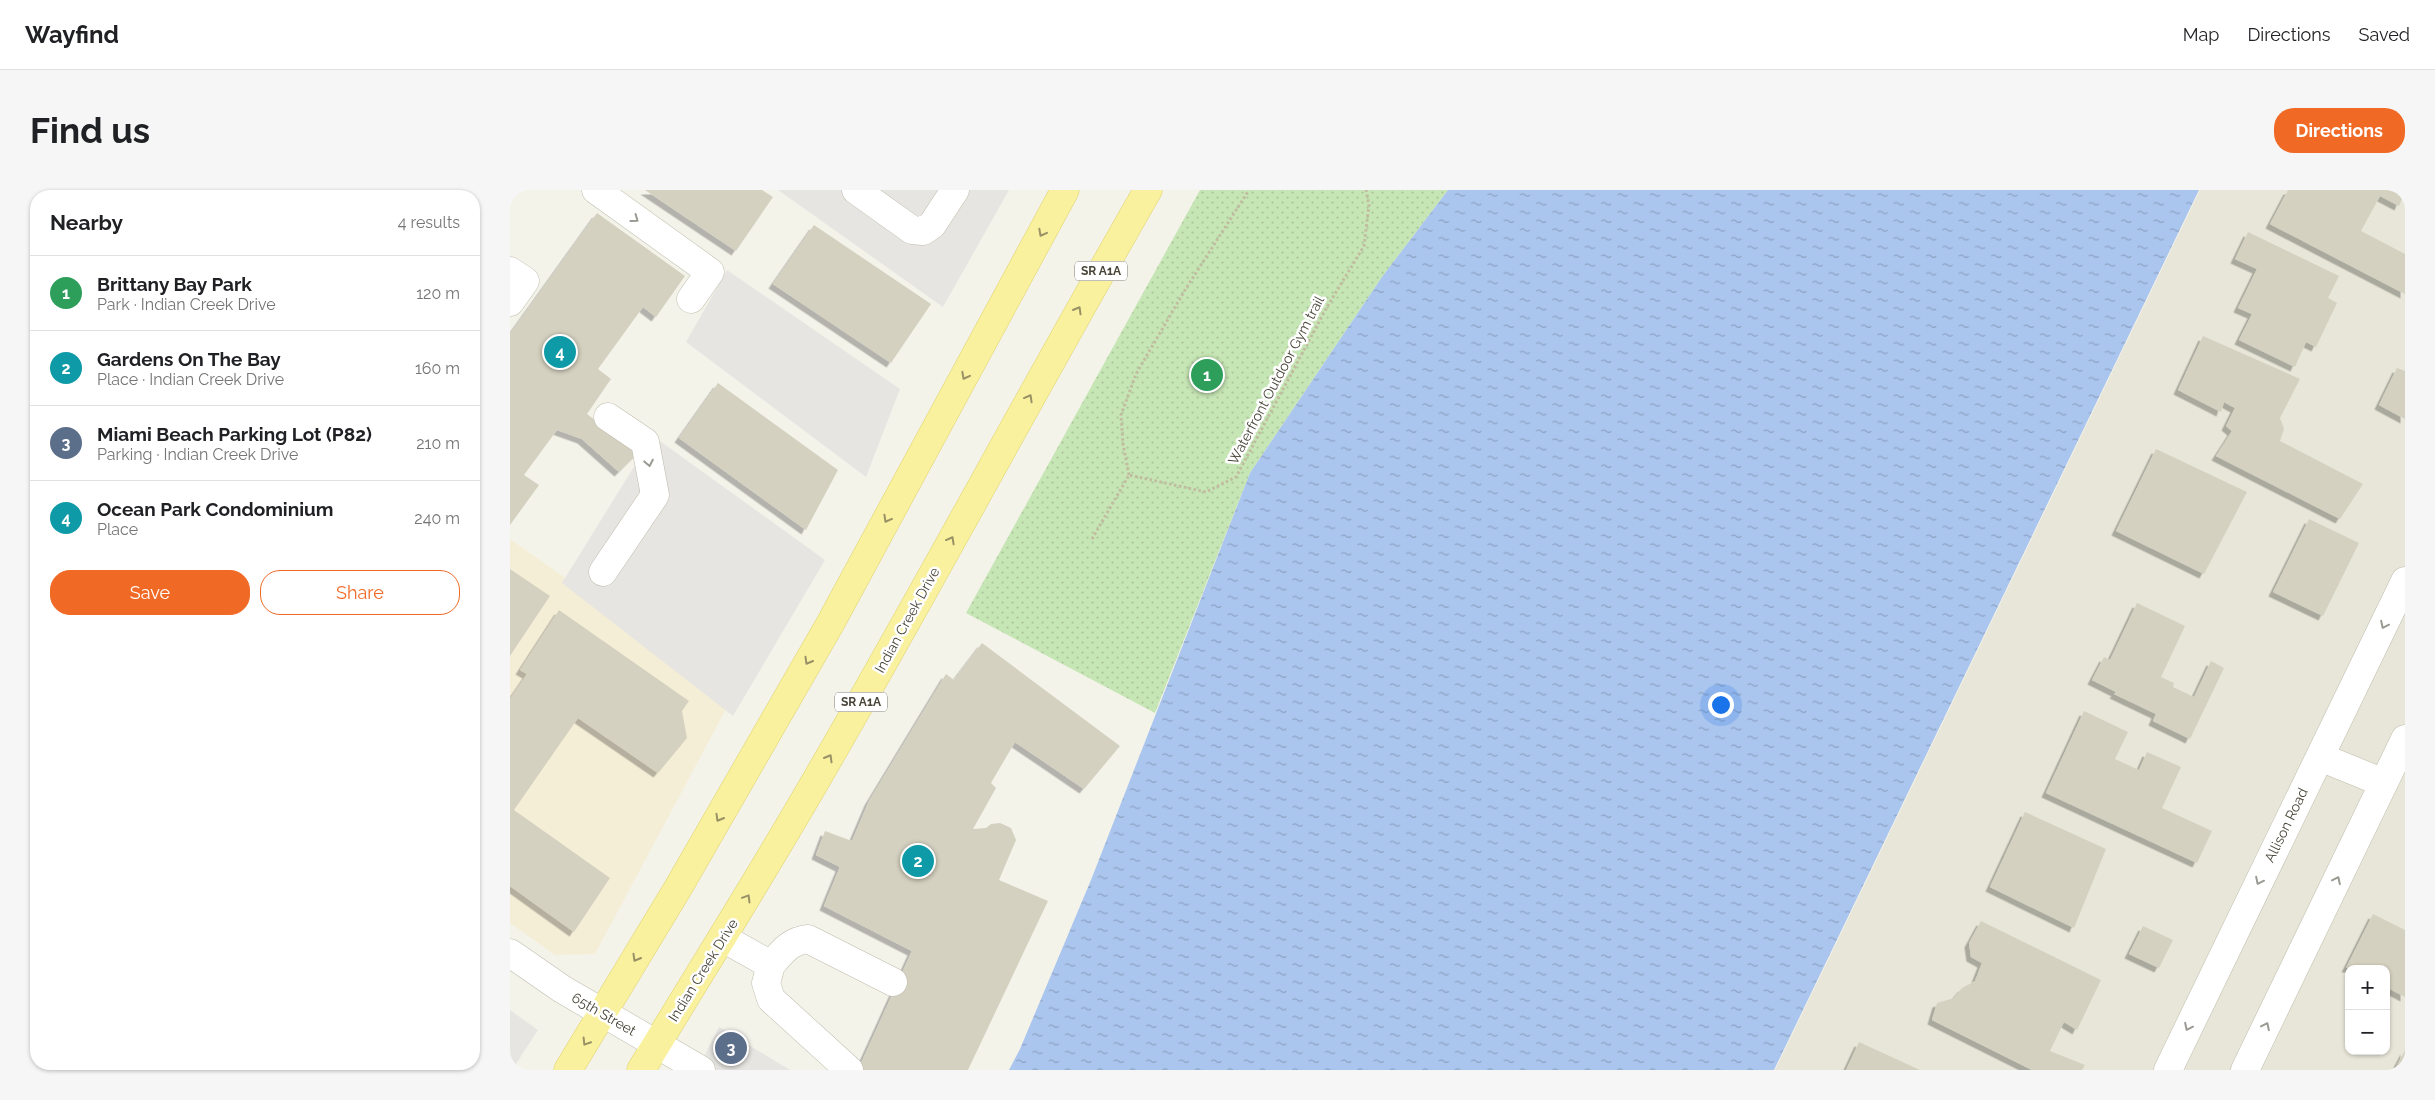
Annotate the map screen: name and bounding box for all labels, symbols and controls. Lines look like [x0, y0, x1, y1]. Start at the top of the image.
text: Wayfind [25, 20, 119, 49]
text: Map [2183, 24, 2219, 45]
text: Directions [2247, 24, 2331, 45]
text: Saved [2359, 24, 2410, 45]
button: Directions [2274, 108, 2405, 153]
text: Find us [30, 110, 150, 151]
text: Nearby [50, 210, 123, 235]
text: 4 results [398, 213, 460, 232]
one-way arrow [629, 213, 638, 221]
one-way arrow [1038, 228, 1048, 237]
road number: SR A1A [1075, 262, 1127, 280]
text: Brittany Bay Park [97, 273, 252, 295]
text: 1 [62, 284, 70, 303]
text: 120 m [416, 284, 460, 303]
street label: Waterfront Outdoor Gym trail [1225, 293, 1327, 467]
text: Park · Indian Creek Drive [97, 295, 276, 314]
one-way arrow [1072, 307, 1082, 316]
pin: 4 [544, 333, 576, 371]
text: Gardens On The Bay [97, 348, 281, 370]
pin: 1 [1191, 356, 1223, 394]
text: 2 [61, 359, 71, 378]
text: 160 m [415, 359, 460, 378]
text: Place · Indian Creek Drive [97, 370, 284, 389]
one-way arrow [961, 371, 971, 380]
one-way arrow [1023, 394, 1033, 403]
text: Miami Beach Parking Lot (P82) [97, 423, 372, 445]
text: 3 [62, 434, 70, 453]
text: 210 m [416, 434, 460, 453]
text: Parking · Indian Creek Drive [97, 445, 298, 464]
one-way arrow [643, 459, 654, 468]
text: Ocean Park Condominium [97, 498, 333, 520]
text: 4 [61, 509, 71, 528]
text: 240 m [414, 509, 460, 528]
one-way arrow [884, 514, 894, 523]
text: Place [97, 520, 138, 539]
one-way arrow [945, 536, 955, 545]
street label: Indian Creek Drive [871, 565, 943, 675]
button: Save [50, 570, 250, 615]
button: Share [260, 570, 460, 615]
one-way arrow [2380, 620, 2390, 629]
one-way arrow [805, 656, 815, 665]
road number: SR A1A [835, 692, 887, 712]
your location [1708, 692, 1734, 718]
one-way arrow [822, 755, 832, 764]
street label: Allison Road [2261, 785, 2311, 865]
one-way arrow [715, 812, 725, 821]
pin: 2 [902, 842, 934, 880]
one-way arrow [2255, 876, 2266, 885]
one-way arrow [2331, 876, 2341, 885]
one-way arrow [740, 895, 750, 904]
street label: Indian Creek Drive [665, 916, 741, 1024]
one-way arrow [633, 952, 643, 961]
map controls [2345, 965, 2390, 1055]
button: + [2345, 965, 2390, 1010]
street label: 65th Street [569, 989, 639, 1039]
button: − [2345, 1010, 2390, 1055]
one-way arrow [2184, 1022, 2195, 1031]
one-way arrow [2260, 1022, 2270, 1031]
pin: 3 [715, 1029, 747, 1067]
one-way arrow [582, 1036, 592, 1045]

